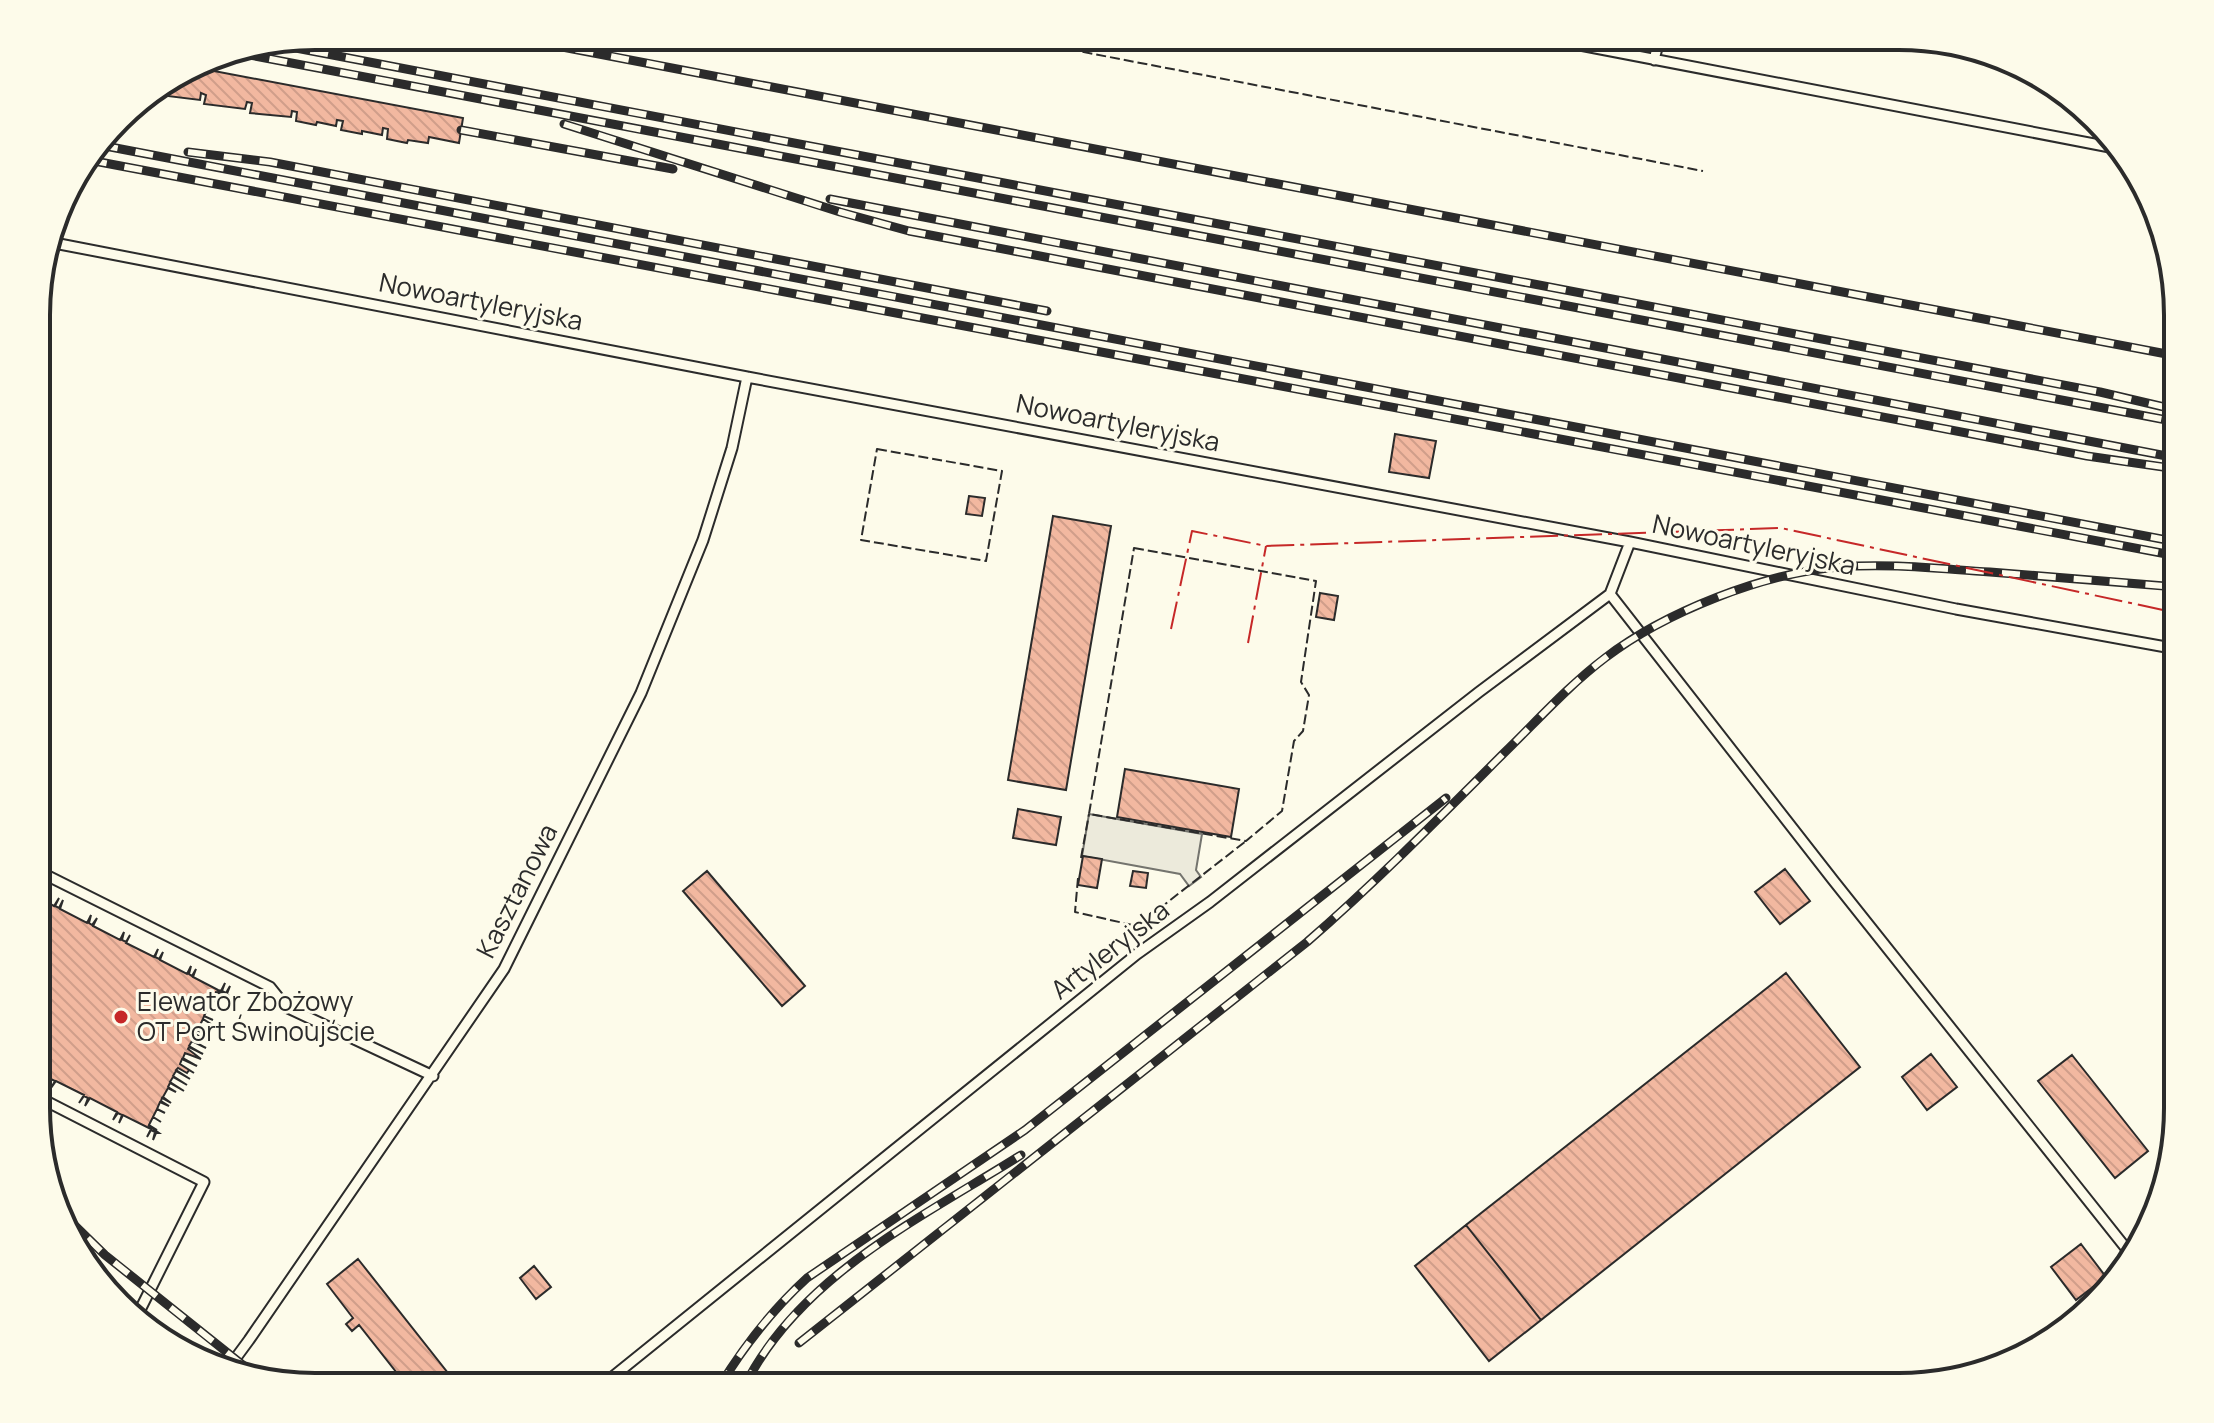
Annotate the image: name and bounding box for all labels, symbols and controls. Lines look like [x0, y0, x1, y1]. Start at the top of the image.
street label: Nowoartyleryjska [376, 264, 586, 338]
street label: Nowoartyleryjska [1013, 385, 1223, 459]
street label: Nowoartyleryjska [1649, 505, 1859, 583]
street label: Kasztanowa [467, 817, 565, 964]
street label: Artyleryjska [1043, 892, 1176, 1007]
place label: Elewator Zbożowy OT Port Świnoujście [137, 983, 375, 1049]
marker: Elewator Zbożowy OT Port Świnoujście [112, 1008, 130, 1026]

